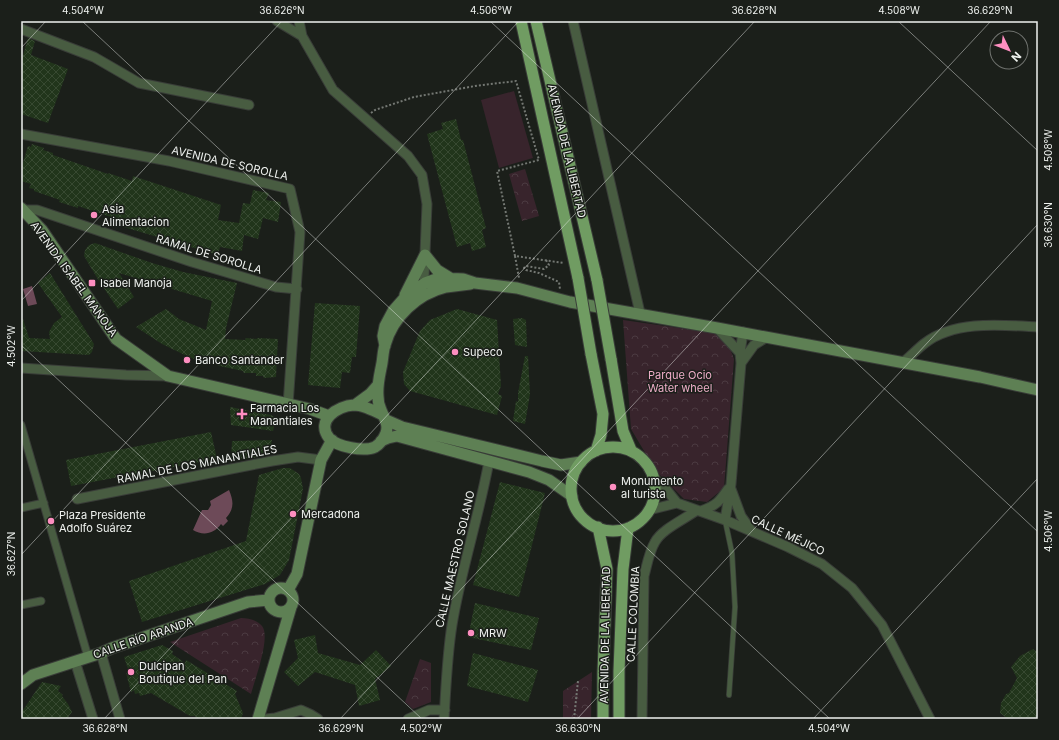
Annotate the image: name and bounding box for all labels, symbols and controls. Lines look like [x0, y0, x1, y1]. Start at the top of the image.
text: 4.504°W [62, 4, 104, 16]
text: 36.626°N [259, 4, 305, 16]
text: 4.506°W [470, 4, 512, 16]
text: 36.628°N [731, 4, 777, 16]
text: 4.508°W [878, 4, 920, 16]
text: 36.629°N [967, 4, 1013, 16]
north arrow [989, 30, 1029, 70]
text: N [1008, 49, 1024, 65]
street label: AVENIDA DE LA LIBERTAD [545, 83, 589, 219]
text: 4.508°W [1042, 129, 1054, 171]
street label: AVENIDA DE SOROLLA [170, 143, 290, 183]
place label: Asia Alimentacion [102, 202, 169, 229]
text: 36.630°N [1042, 202, 1054, 248]
marker: Asia Alimentacion [89, 210, 99, 220]
street label: AVENIDA ISABEL MANOJA [27, 219, 121, 340]
street label: RAMAL DE SOROLLA [154, 231, 264, 277]
place label: Isabel Manoja [100, 276, 172, 290]
marker: Isabel Manoja [87, 278, 97, 288]
text: 4.502°W [5, 325, 17, 367]
place label: Supeco [463, 345, 503, 359]
marker: Supeco [450, 347, 460, 357]
place label: Banco Santander [195, 353, 284, 367]
marker: Banco Santander [182, 355, 192, 365]
park label: Parque Ocio Water wheel [648, 368, 712, 395]
place label: Farmacia Los Manantiales [250, 401, 320, 428]
marker: Farmacia Los Manantiales [237, 409, 247, 419]
street label: RAMAL DE LOS MANANTIALES [116, 442, 278, 486]
place label: Monumento al turista [621, 474, 684, 501]
marker: Monumento al turista [608, 482, 618, 492]
street label: CALLE MAESTRO SOLANO [432, 489, 478, 629]
place label: Mercadona [301, 507, 360, 521]
place label: Plaza Presidente Adolfo Suárez [59, 508, 146, 535]
marker: Mercadona [288, 509, 298, 519]
text: 4.506°W [1042, 510, 1054, 552]
street label: CALLE MÉJICO [749, 512, 827, 558]
marker: Plaza Presidente Adolfo Suárez [46, 516, 56, 526]
text: 36.627°N [5, 532, 17, 576]
street label: CALLE COLOMBIA [623, 565, 643, 662]
street label: AVENIDA DE LA LIBERTAD [597, 566, 613, 704]
street label: CALLE RÍO ARANDA [91, 614, 195, 662]
place label: MRW [479, 626, 507, 640]
marker: MRW [466, 628, 476, 638]
place label: Dulcipan Boutique del Pan [139, 659, 227, 686]
marker: Dulcipan Boutique del Pan [126, 667, 136, 677]
text: 36.628°N [82, 722, 128, 734]
text: 36.629°N [318, 722, 364, 734]
text: 4.502°W [400, 722, 442, 734]
text: 36.630°N [555, 722, 601, 734]
text: 4.504°W [808, 722, 850, 734]

